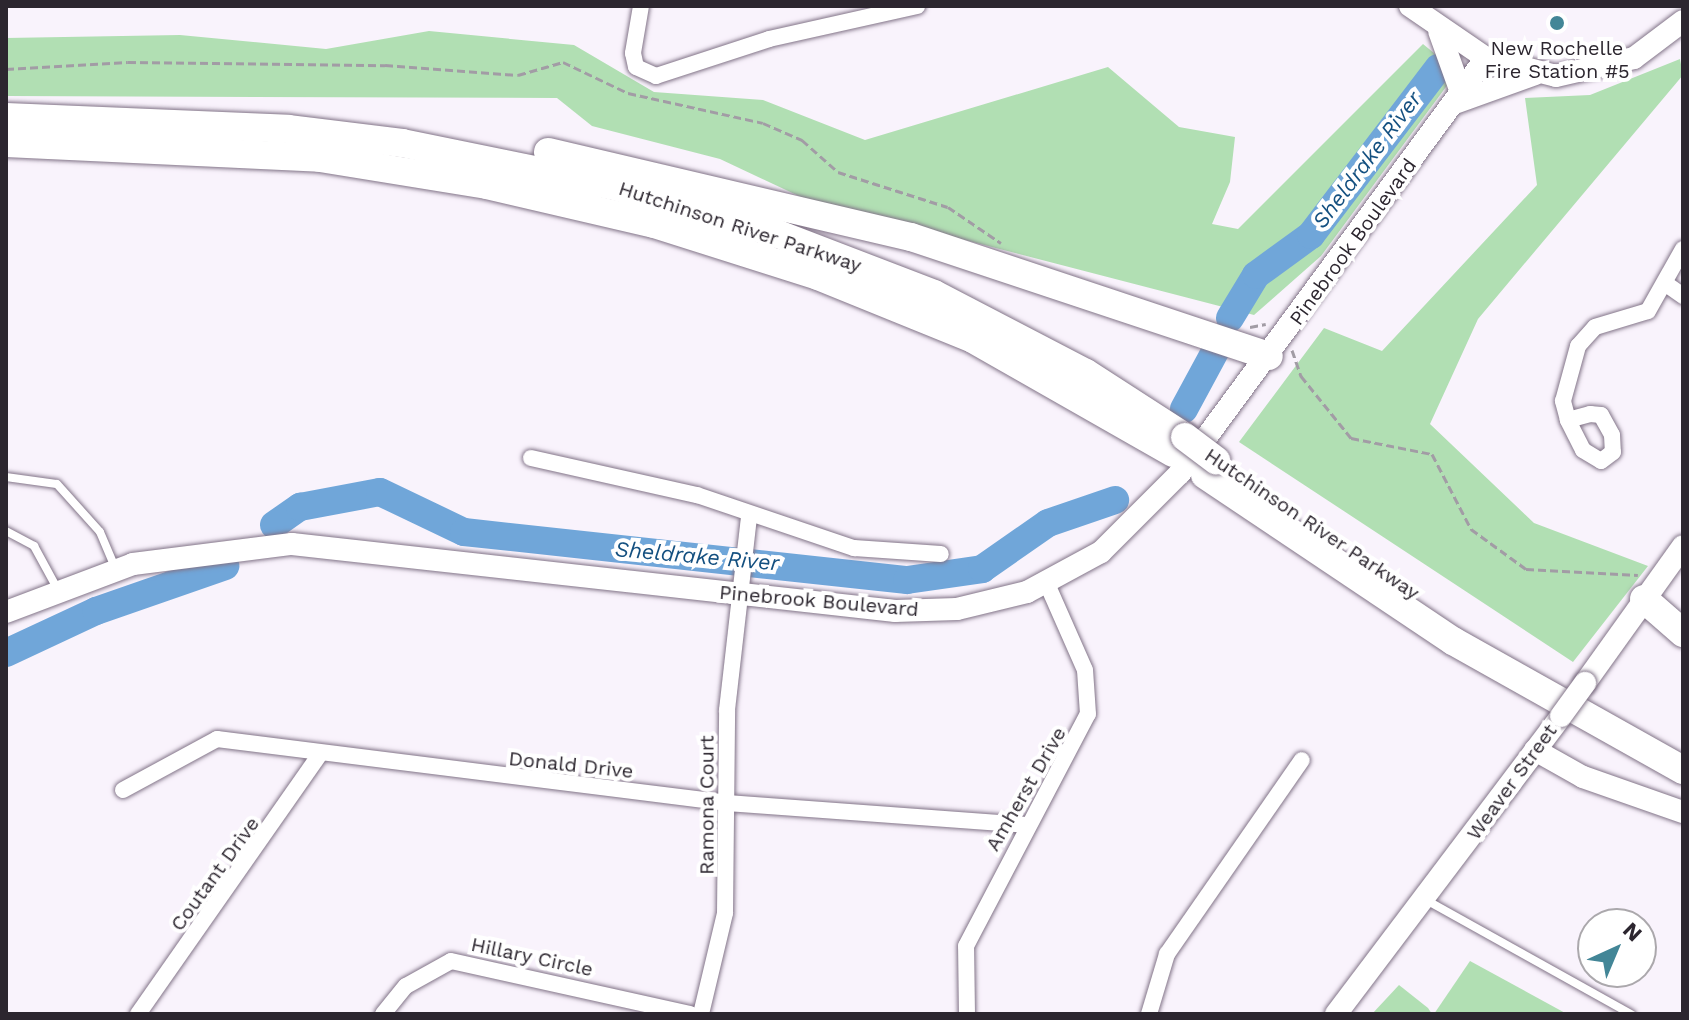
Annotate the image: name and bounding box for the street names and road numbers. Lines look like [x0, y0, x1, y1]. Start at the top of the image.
street label: Pinebrook Boulevard [1284, 154, 1422, 330]
street label: Hutchinson River Parkway [615, 176, 865, 278]
street label: Hutchinson River Parkway [1200, 443, 1424, 605]
street label: Pinebrook Boulevard [718, 580, 920, 622]
street label: Weaver Street [1462, 719, 1562, 845]
street label: Amherst Drive [981, 723, 1071, 855]
street label: Ramona Court [695, 735, 719, 875]
street label: Donald Drive [507, 747, 635, 783]
street label: Coutant Drive [166, 812, 264, 936]
street label: Hillary Circle [469, 932, 595, 982]

